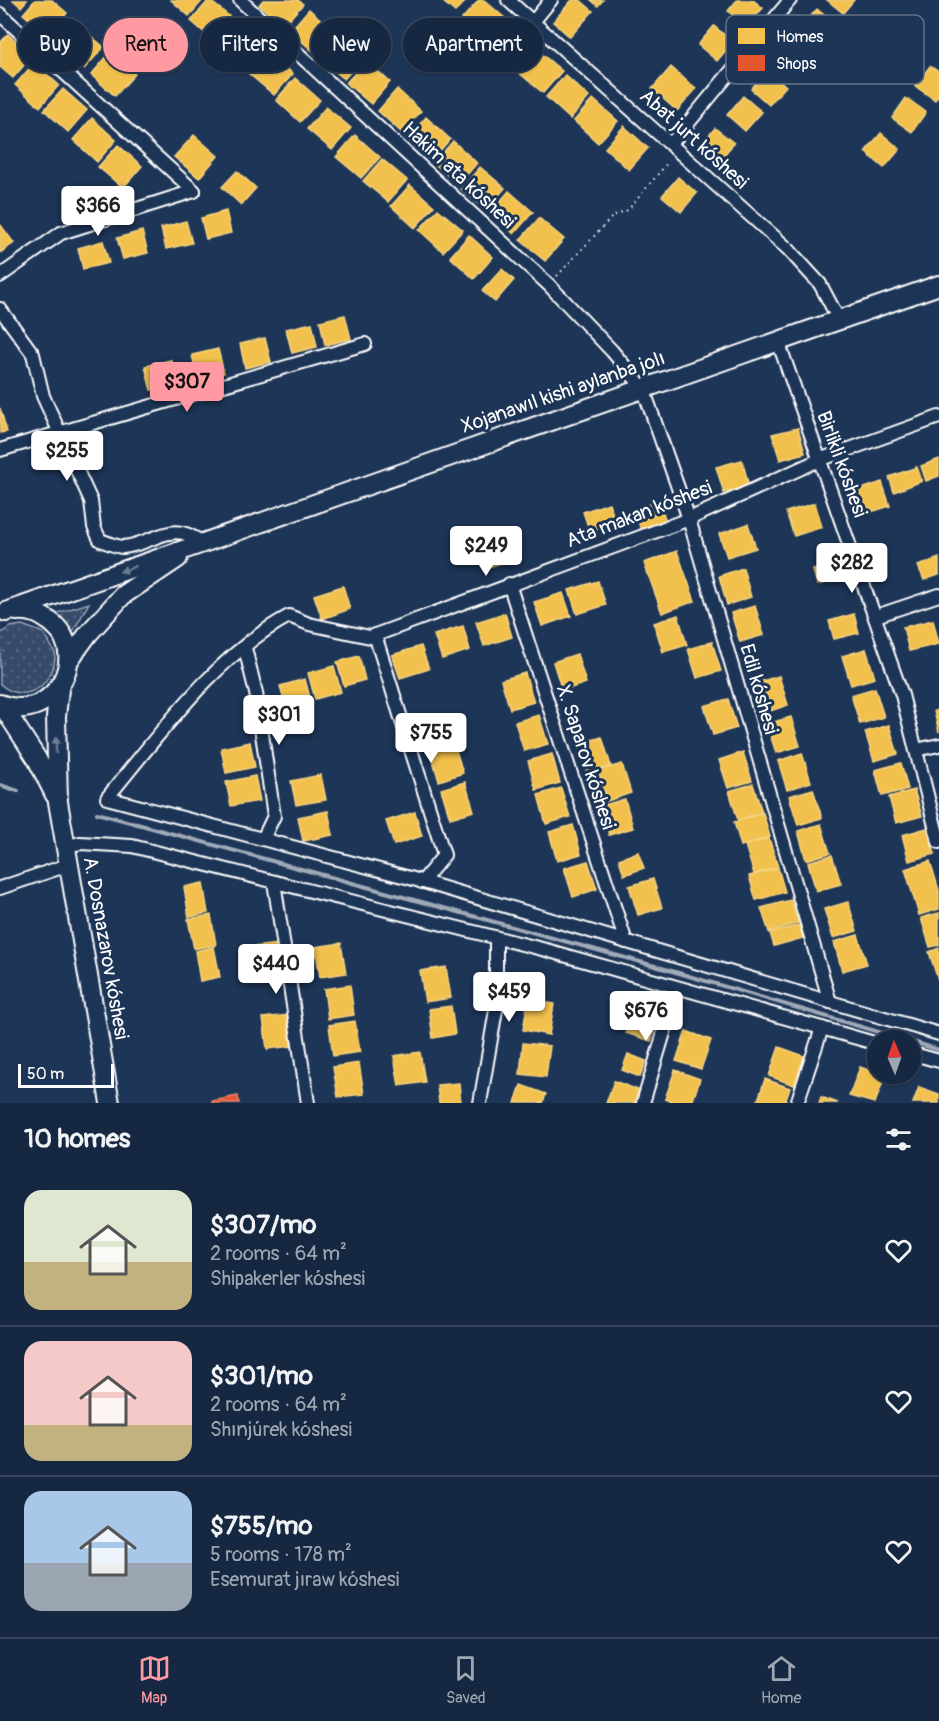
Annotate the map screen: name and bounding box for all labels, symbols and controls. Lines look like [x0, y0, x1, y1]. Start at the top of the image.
legend [726, 15, 924, 84]
chip: Buy [18, 18, 91, 72]
chip: Rent [103, 18, 188, 72]
chip: Filters [200, 18, 299, 72]
chip: New [311, 18, 391, 72]
chip: Apartment [403, 18, 543, 72]
text: Homes [776, 27, 824, 47]
text: Shops [776, 54, 816, 74]
street label: Abat jurt kóshesi [634, 84, 754, 194]
street label: Hakim ata kóshesi [397, 116, 521, 234]
pin: $366 [62, 186, 134, 237]
text: $366 [75, 193, 121, 218]
street label: Xojanawıl kishi aylanba jolı [458, 345, 668, 439]
pin: $307 [151, 362, 223, 413]
text: $307 [164, 369, 210, 394]
street label: Birlikli kóshesi [811, 407, 873, 521]
pin: $255 [31, 431, 103, 482]
text: $255 [45, 438, 89, 463]
street label: Ata makan kóshesi [562, 475, 716, 553]
pin: $249 [450, 526, 522, 577]
text: $249 [464, 533, 508, 558]
pin: $282 [816, 543, 888, 594]
text: $282 [830, 550, 874, 575]
one-way arrow [118, 565, 136, 575]
street label: Edil kóshesi [734, 641, 784, 737]
street label: X. Saparov kóshesi [551, 682, 621, 832]
pin: $301 [243, 695, 315, 746]
text: $301 [257, 702, 301, 727]
pin: $755 [395, 713, 467, 764]
text: $755 [409, 720, 453, 745]
one-way arrow [51, 736, 61, 755]
street label: A. Dosnazarov kóshesi [78, 855, 134, 1041]
pin: $440 [240, 944, 312, 995]
text: $440 [252, 951, 300, 976]
pin: $459 [473, 972, 545, 1023]
text: $459 [487, 979, 531, 1004]
pin: $676 [610, 991, 682, 1042]
text: $676 [624, 998, 668, 1023]
north arrow [867, 1030, 921, 1084]
map controls [867, 1030, 921, 1084]
scale bar [18, 1061, 114, 1088]
text: 50 m [27, 1064, 64, 1084]
text: 10 homes [24, 1123, 130, 1155]
icon: filters [882, 1123, 915, 1156]
text: $307/mo [210, 1209, 317, 1241]
icon: home [72, 1214, 144, 1286]
icon: heart [882, 1234, 915, 1267]
text: 2 rooms · 64 m² [210, 1241, 347, 1266]
text: Shipakerler kóshesi [210, 1266, 365, 1291]
text: $301/mo [210, 1360, 313, 1392]
icon: home [72, 1365, 144, 1437]
icon: heart [882, 1385, 915, 1418]
text: 2 rooms · 64 m² [210, 1392, 347, 1417]
text: Shınjúrek kóshesi [210, 1417, 352, 1442]
text: $755/mo [210, 1510, 312, 1542]
icon: home [72, 1515, 144, 1587]
icon: heart [882, 1535, 915, 1568]
text: 5 rooms · 178 m² [210, 1542, 352, 1567]
text: Esemurat jıraw kóshesi [210, 1567, 399, 1592]
tab: Map [138, 1652, 171, 1708]
tab: Saved [446, 1652, 486, 1708]
tab: Home [761, 1652, 801, 1708]

